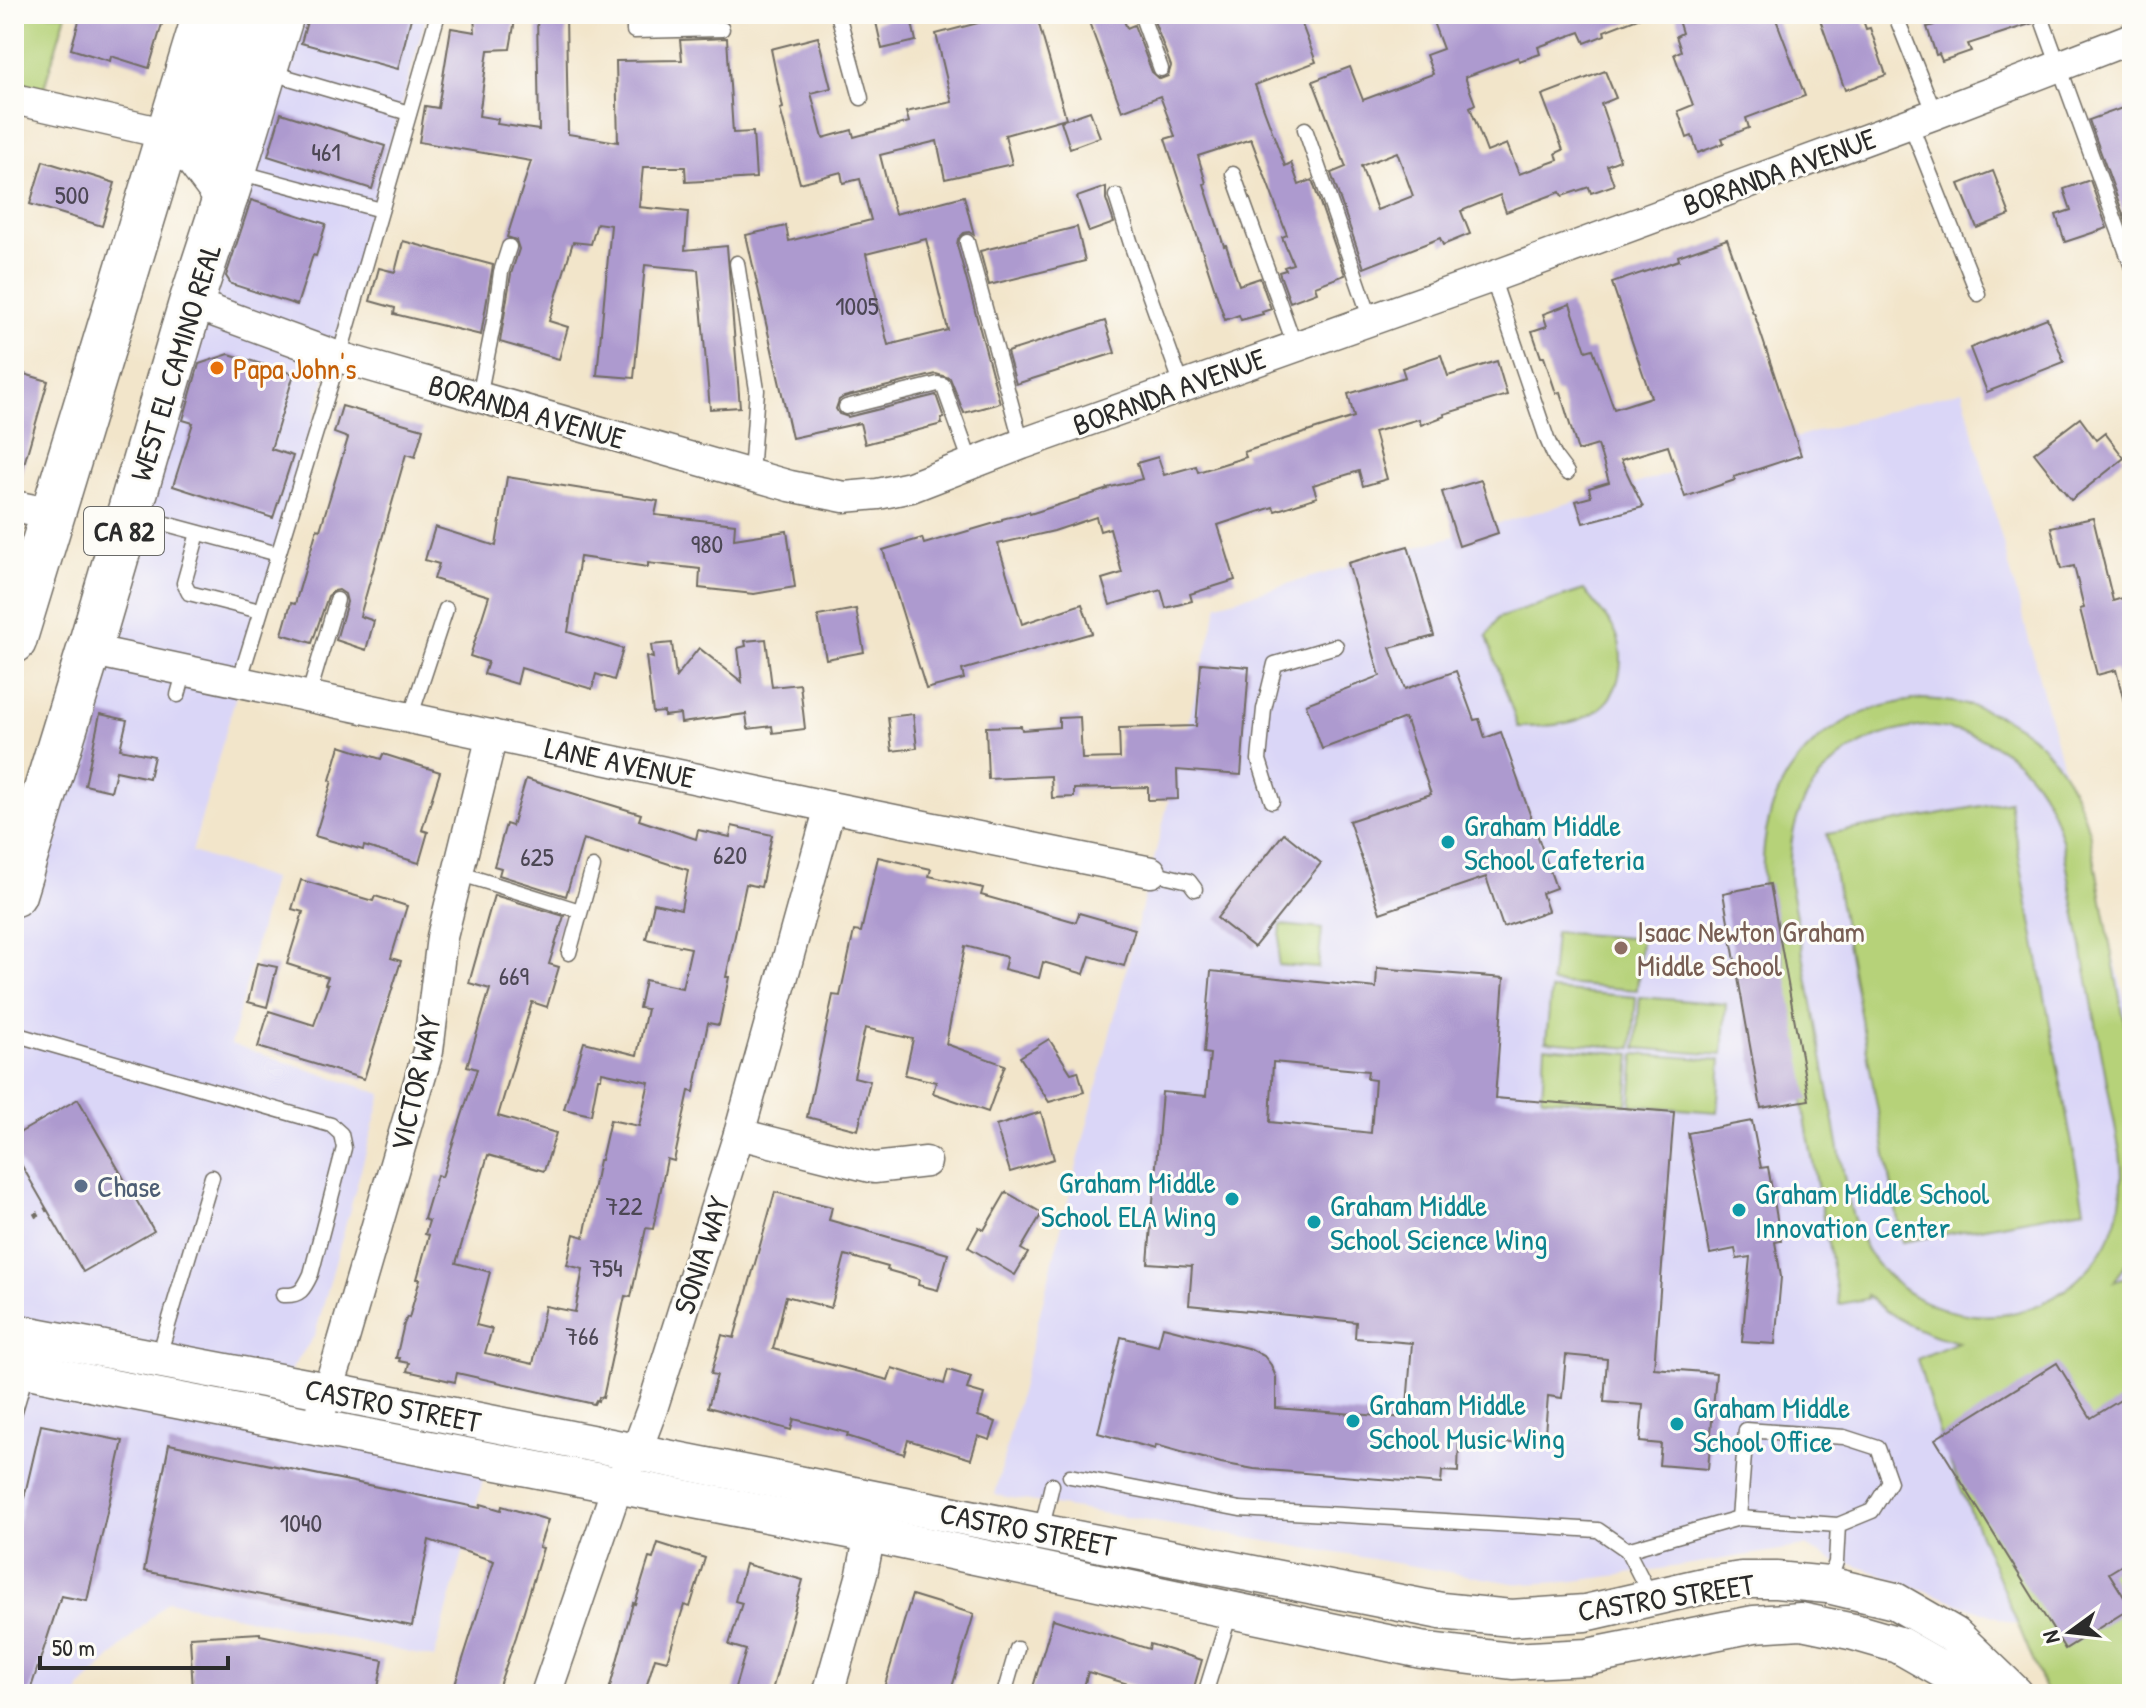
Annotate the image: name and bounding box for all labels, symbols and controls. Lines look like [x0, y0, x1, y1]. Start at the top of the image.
street label: BORANDA AVENUE [1677, 118, 1881, 224]
house number: 461 [311, 134, 341, 169]
house number: 500 [55, 177, 89, 212]
street label: WEST EL CAMINO REAL [120, 239, 230, 485]
house number: 1005 [835, 288, 879, 323]
street label: BORANDA AVENUE [1067, 338, 1271, 444]
place label: Papa John's [233, 348, 357, 388]
marker: Papa John's [208, 359, 226, 377]
street label: BORANDA AVENUE [424, 364, 630, 458]
road number: CA 82 [84, 507, 164, 555]
house number: 980 [691, 526, 723, 561]
street label: LANE AVENUE [541, 727, 699, 797]
place label: Graham Middle School Cafeteria [1464, 805, 1645, 879]
marker: Graham Middle School Cafeteria [1439, 833, 1457, 851]
house number: 620 [713, 837, 747, 872]
house number: 625 [520, 839, 554, 874]
place label: Isaac Newton Graham Middle School [1637, 911, 1865, 985]
marker: Isaac Newton Graham Middle School [1612, 939, 1630, 957]
house number: 669 [499, 958, 529, 993]
street label: VICTOR WAY [380, 1011, 450, 1155]
place label: Graham Middle School ELA Wing [1041, 1162, 1216, 1236]
place label: Chase [97, 1166, 161, 1206]
place label: Graham Middle School Innovation Center [1755, 1173, 1989, 1247]
marker: Chase [72, 1177, 90, 1195]
place label: Graham Middle School Science Wing [1330, 1185, 1547, 1259]
house number: 722 [605, 1188, 643, 1223]
marker: Graham Middle School ELA Wing [1223, 1190, 1241, 1208]
street label: SONIA WAY [663, 1191, 739, 1319]
marker: Graham Middle School Innovation Center [1730, 1201, 1748, 1219]
marker: Graham Middle School Science Wing [1305, 1213, 1323, 1231]
house number: 754 [589, 1250, 623, 1285]
house number: 766 [565, 1318, 599, 1353]
street label: CASTRO STREET [302, 1368, 485, 1442]
place label: Graham Middle School Music Wing [1369, 1384, 1565, 1458]
place label: Graham Middle School Office [1693, 1387, 1850, 1461]
marker: Graham Middle School Music Wing [1344, 1412, 1362, 1430]
marker: Graham Middle School Office [1668, 1415, 1686, 1433]
street label: CASTRO STREET [937, 1492, 1120, 1566]
house number: 1040 [280, 1505, 322, 1540]
street label: CASTRO STREET [1575, 1563, 1758, 1631]
north arrow [2030, 1592, 2110, 1672]
scale bar [40, 1620, 228, 1670]
text: N [2035, 1627, 2067, 1647]
text: 50 m [52, 1631, 95, 1663]

